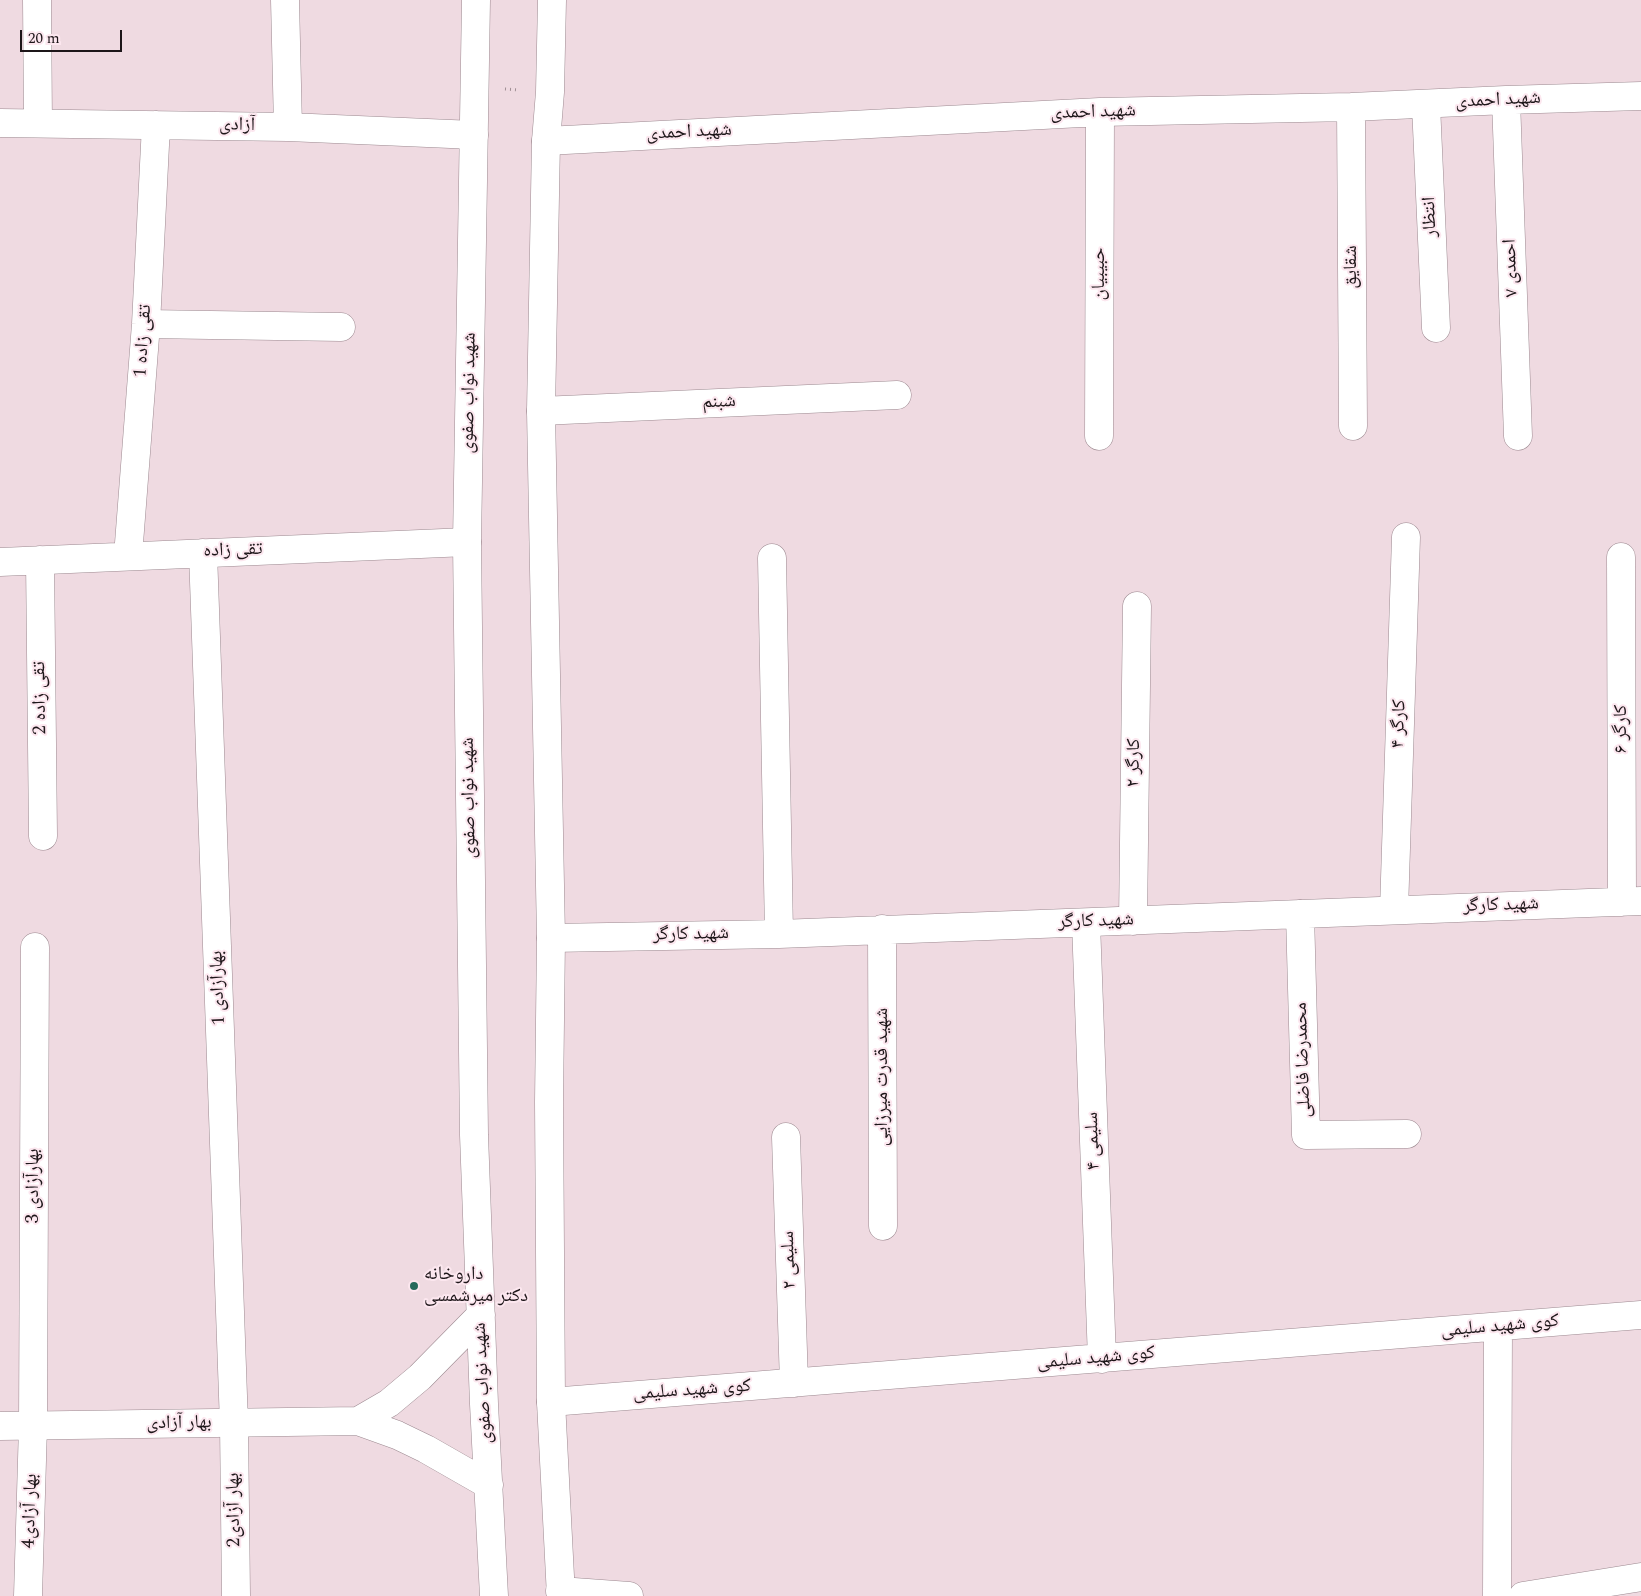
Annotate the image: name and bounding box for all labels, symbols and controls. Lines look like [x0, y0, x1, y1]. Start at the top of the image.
scale bar [22, 20, 125, 52]
text: 20 m [28, 27, 60, 50]
street label: شهید احمدی [1455, 87, 1541, 115]
street label: شهید احمدی [1050, 100, 1136, 126]
street label: آزادی [219, 114, 255, 138]
street label: شهید احمدی [646, 119, 732, 147]
street label: انتظار [1419, 196, 1443, 238]
street label: احمدی ۷ [1500, 238, 1524, 298]
street label: شقایق [1341, 245, 1363, 289]
street label: حبیبیان [1089, 248, 1111, 300]
street label: تقی زاده 1 [130, 304, 158, 378]
street label: شهید نواب صفوی [458, 332, 482, 454]
street label: شبنم [702, 391, 736, 415]
street label: تقی زاده [203, 539, 263, 563]
street label: تقی زاده 2 [29, 661, 53, 735]
street label: کارگر ۴ [1388, 699, 1412, 749]
street label: کارگر ۶ [1611, 705, 1633, 753]
street label: شهید نواب صفوی [458, 737, 482, 859]
street label: کارگر ۲ [1123, 738, 1147, 788]
street label: شهید کارگر [1463, 893, 1539, 919]
street label: شهید کارگر [1058, 909, 1134, 935]
street label: شهید کارگر [653, 923, 729, 947]
street label: بهارآزادی 1 [206, 950, 232, 1026]
street label: محمدرضا فاضلی [1291, 1002, 1317, 1118]
street label: شهید قدرت میرزایی [872, 1008, 894, 1146]
street label: سلیمی ۴ [1082, 1112, 1106, 1170]
street label: بهارآزادی 3 [23, 1149, 45, 1223]
street label: سلیمی ۲ [778, 1231, 802, 1289]
place label: داروخانه دکتر میرشمسی [424, 1264, 528, 1308]
marker: داروخانه دکتر میرشمسی [408, 1280, 420, 1292]
street label: کوی شهید سلیمی [1440, 1310, 1560, 1344]
street label: شهید نواب صفوی [469, 1322, 499, 1444]
street label: کوی شهید سلیمی [1036, 1342, 1156, 1376]
street label: کوی شهید سلیمی [632, 1375, 752, 1407]
street label: بهار آزادی [146, 1412, 212, 1436]
street label: بهار آزادی2 [223, 1472, 247, 1548]
street label: بهار آزادی4 [18, 1473, 44, 1549]

